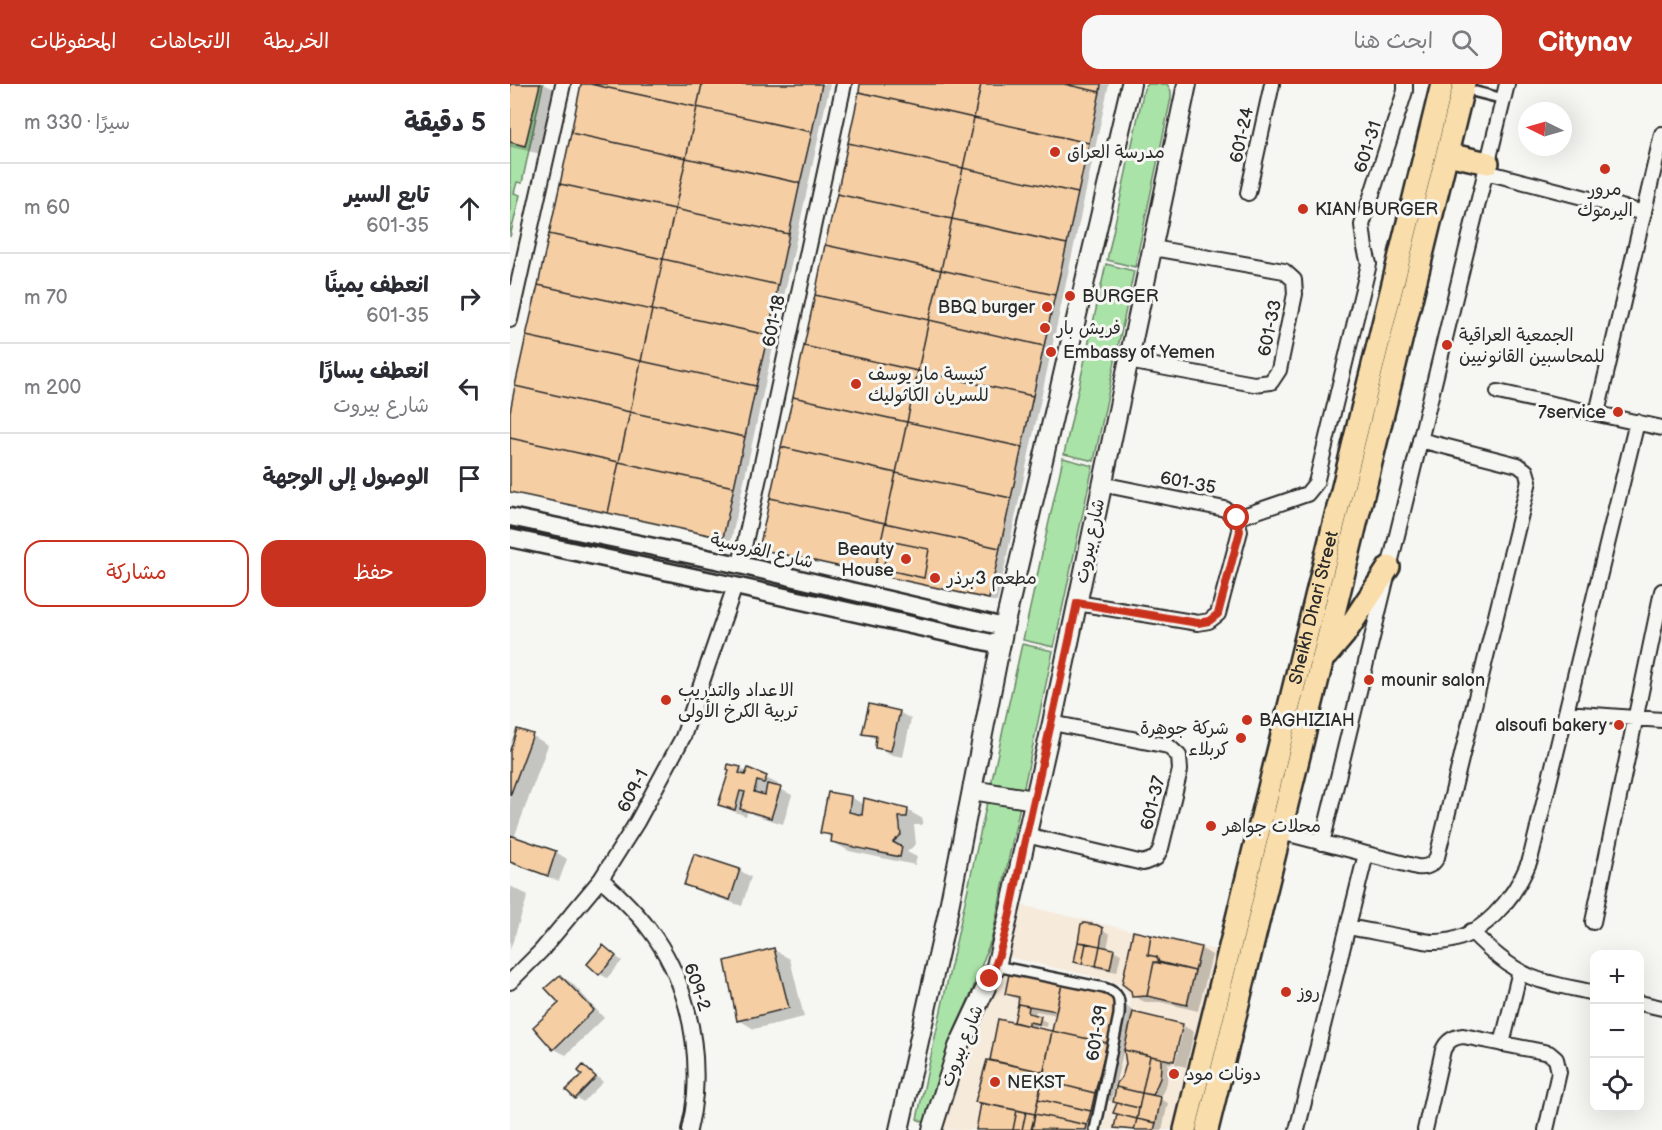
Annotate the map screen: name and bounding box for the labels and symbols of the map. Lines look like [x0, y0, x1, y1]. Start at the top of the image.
north arrow [1518, 102, 1572, 156]
street label: 601-24 [1226, 105, 1258, 165]
street label: 601-31 [1350, 118, 1386, 176]
place label: مدرسة العراق [1067, 142, 1165, 163]
marker: مدرسة العراق [1048, 145, 1062, 159]
marker: مرور اليرموك [1598, 162, 1612, 176]
place label: مرور اليرموك [1577, 179, 1633, 222]
place label: KIAN BURGER [1315, 199, 1438, 220]
marker: KIAN BURGER [1296, 202, 1310, 216]
place label: BURGER [1082, 286, 1159, 307]
marker: BURGER [1063, 289, 1077, 303]
street label: 601-18 [758, 293, 790, 349]
place label: BBQ burger [938, 297, 1035, 318]
street label: 601-33 [1254, 298, 1286, 358]
marker: BBQ burger [1040, 300, 1054, 314]
place label: فريش بار [1055, 318, 1121, 339]
marker: فريش بار [1038, 321, 1052, 335]
place label: الجمعية العراقية للمحاسبين القانونيين [1459, 325, 1605, 368]
marker: الجمعية العراقية للمحاسبين القانونيين [1440, 338, 1454, 352]
place label: Embassy of Yemen [1063, 342, 1215, 363]
marker: Embassy of Yemen [1044, 345, 1058, 359]
place label: كنيسة مار يوسف للسريان الكاثوليك [868, 364, 989, 407]
marker: كنيسة مار يوسف للسريان الكاثوليك [849, 377, 863, 391]
place label: 7service [1538, 402, 1606, 423]
marker: 7service [1611, 405, 1625, 419]
street label: 601-35 [1158, 467, 1218, 499]
street label: شارع بيروت [1071, 497, 1110, 585]
route start [1223, 504, 1249, 530]
street label: Sheikh Dhari Street [1284, 528, 1342, 686]
street label: شارع الفروسية [708, 529, 816, 574]
place label: Beauty House [837, 539, 895, 581]
marker: Beauty House [899, 552, 913, 566]
place label: مطعم 3برذر [945, 568, 1037, 592]
marker: مطعم 3برذر [928, 571, 942, 585]
place label: mounir salon [1381, 670, 1485, 691]
marker: mounir salon [1362, 673, 1376, 687]
place label: الاعداد والتدريب تربية الكرخ الأولى [678, 680, 799, 723]
marker: الاعداد والتدريب تربية الكرخ الأولى [659, 693, 673, 707]
place label: BAGHIZIAH [1259, 710, 1355, 731]
marker: BAGHIZIAH [1240, 713, 1254, 727]
place label: alsoufi bakery [1495, 715, 1608, 736]
place label: شركة جوهرة كربلاء [1140, 718, 1229, 760]
marker: alsoufi bakery [1612, 718, 1626, 732]
marker: شركة جوهرة كربلاء [1234, 731, 1248, 745]
street label: 609-1 [613, 766, 653, 816]
street label: 601-37 [1136, 774, 1170, 832]
place label: محلات جواهر [1221, 816, 1321, 838]
marker: محلات جواهر [1204, 819, 1218, 833]
street label: 609-2 [679, 960, 715, 1014]
route end [976, 965, 1002, 991]
place label: روز [1296, 982, 1320, 1003]
marker: روز [1279, 985, 1293, 999]
street label: شارع بيروت [936, 1002, 989, 1090]
street label: 601-39 [1082, 1003, 1112, 1063]
place label: دونات مود [1186, 1064, 1261, 1085]
marker: دونات مود [1167, 1067, 1181, 1081]
place label: NEKST [1007, 1072, 1066, 1093]
marker: NEKST [988, 1075, 1002, 1089]

